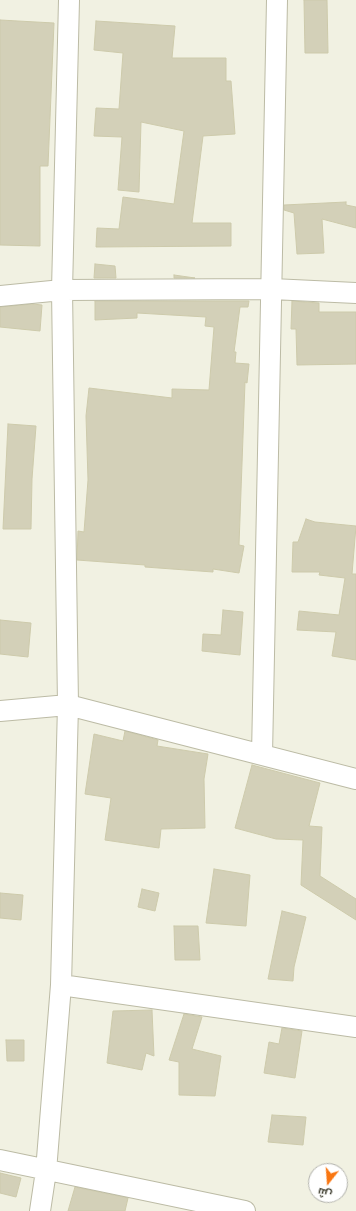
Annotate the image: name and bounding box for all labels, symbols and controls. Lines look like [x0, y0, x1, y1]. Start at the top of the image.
north arrow [308, 1163, 348, 1203]
text: ش [316, 1185, 334, 1202]

